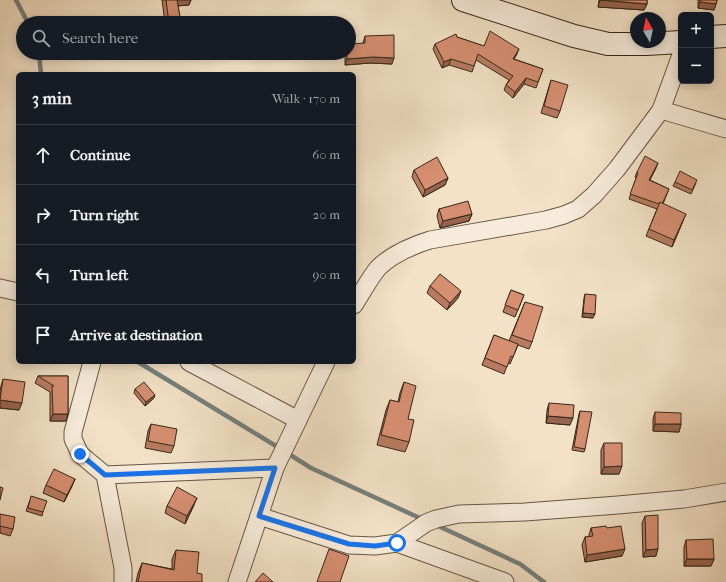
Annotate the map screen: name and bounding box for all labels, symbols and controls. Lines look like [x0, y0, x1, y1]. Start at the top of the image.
north arrow [630, 12, 666, 48]
map controls [678, 12, 714, 84]
button: + [678, 12, 714, 48]
search box [16, 16, 356, 60]
icon: search [30, 27, 52, 49]
text: Search here [62, 29, 138, 47]
button: − [678, 48, 714, 84]
text: 3 min [32, 88, 72, 108]
text: Walk · 170 m [272, 91, 340, 106]
icon: ahead [32, 144, 54, 166]
text: Continue [70, 146, 130, 164]
text: 60 m [312, 147, 340, 162]
icon: right [32, 204, 54, 226]
text: Turn right [70, 206, 139, 224]
text: 20 m [313, 207, 340, 222]
icon: left [32, 264, 54, 286]
text: Turn left [70, 266, 128, 284]
text: 90 m [312, 267, 340, 282]
icon: arrive [32, 324, 54, 346]
text: Arrive at destination [70, 326, 202, 344]
route end [71, 445, 89, 463]
route start [388, 534, 406, 552]

